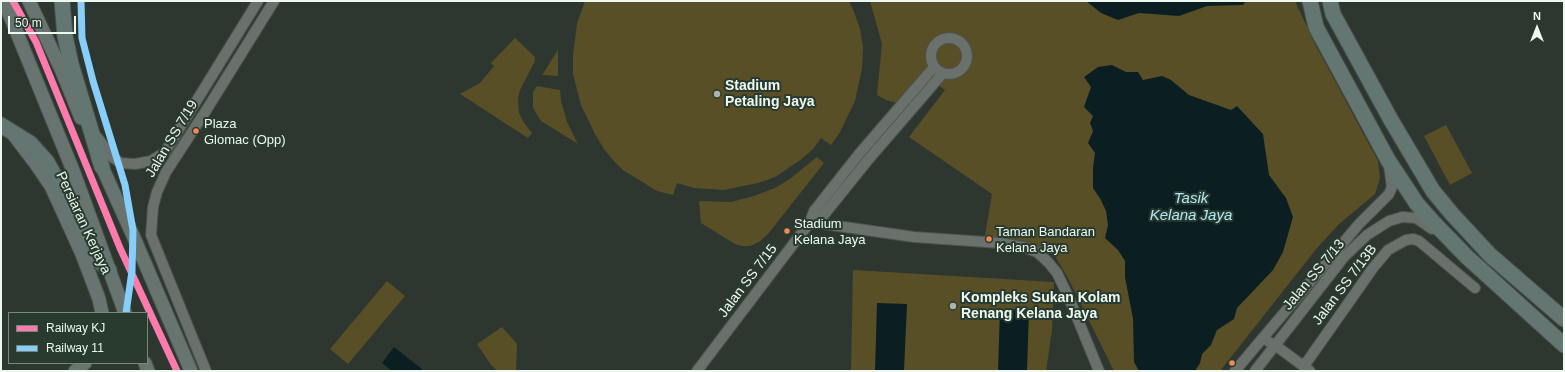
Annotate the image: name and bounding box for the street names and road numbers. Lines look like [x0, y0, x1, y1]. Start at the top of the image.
street label: Jalan SS 7/19 [142, 97, 202, 181]
street label: Persiaran Kerjaya [52, 169, 114, 277]
street label: Jalan SS 7/13 [1280, 236, 1348, 314]
street label: Jalan SS 7/15 [715, 241, 781, 321]
street label: Jalan SS 7/13B [1309, 241, 1381, 329]

